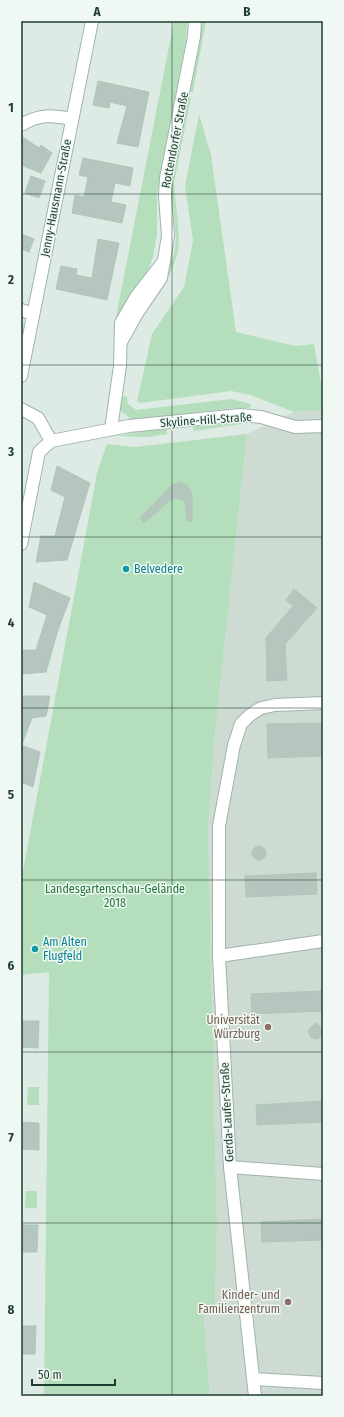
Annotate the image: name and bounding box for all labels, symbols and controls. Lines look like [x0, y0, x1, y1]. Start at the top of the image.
text: A [92, 4, 101, 19]
text: B [243, 4, 251, 19]
street label: Rottendorfer Straße [159, 91, 191, 189]
text: 1 [8, 100, 14, 115]
street label: Jenny-Hausmann-Straße [38, 138, 74, 258]
text: 2 [7, 272, 14, 287]
street label: Skyline-Hill-Straße [160, 410, 253, 430]
text: 3 [7, 444, 14, 459]
place label: Belvedere [134, 562, 183, 576]
marker: Belvedere [121, 564, 131, 574]
text: 4 [8, 615, 15, 630]
text: 5 [8, 787, 14, 802]
park label: Landesgartenschau-Gelände 2018 [45, 882, 185, 910]
place label: Am Alten Flugfeld [43, 935, 87, 963]
marker: Am Alten Flugfeld [30, 944, 40, 954]
text: 6 [8, 958, 15, 973]
place label: Universität Würzburg [207, 1013, 260, 1041]
marker: Universität Würzburg [263, 1022, 273, 1032]
street label: Gerda-Laufer-Straße [217, 1062, 237, 1162]
text: 7 [8, 1130, 14, 1145]
place label: Kinder- und Familienzentrum [198, 1288, 280, 1316]
marker: Kinder- und Familienzentrum [283, 1297, 293, 1307]
text: 8 [8, 1302, 15, 1317]
scale bar [32, 1361, 115, 1387]
text: 50 m [38, 1368, 62, 1382]

